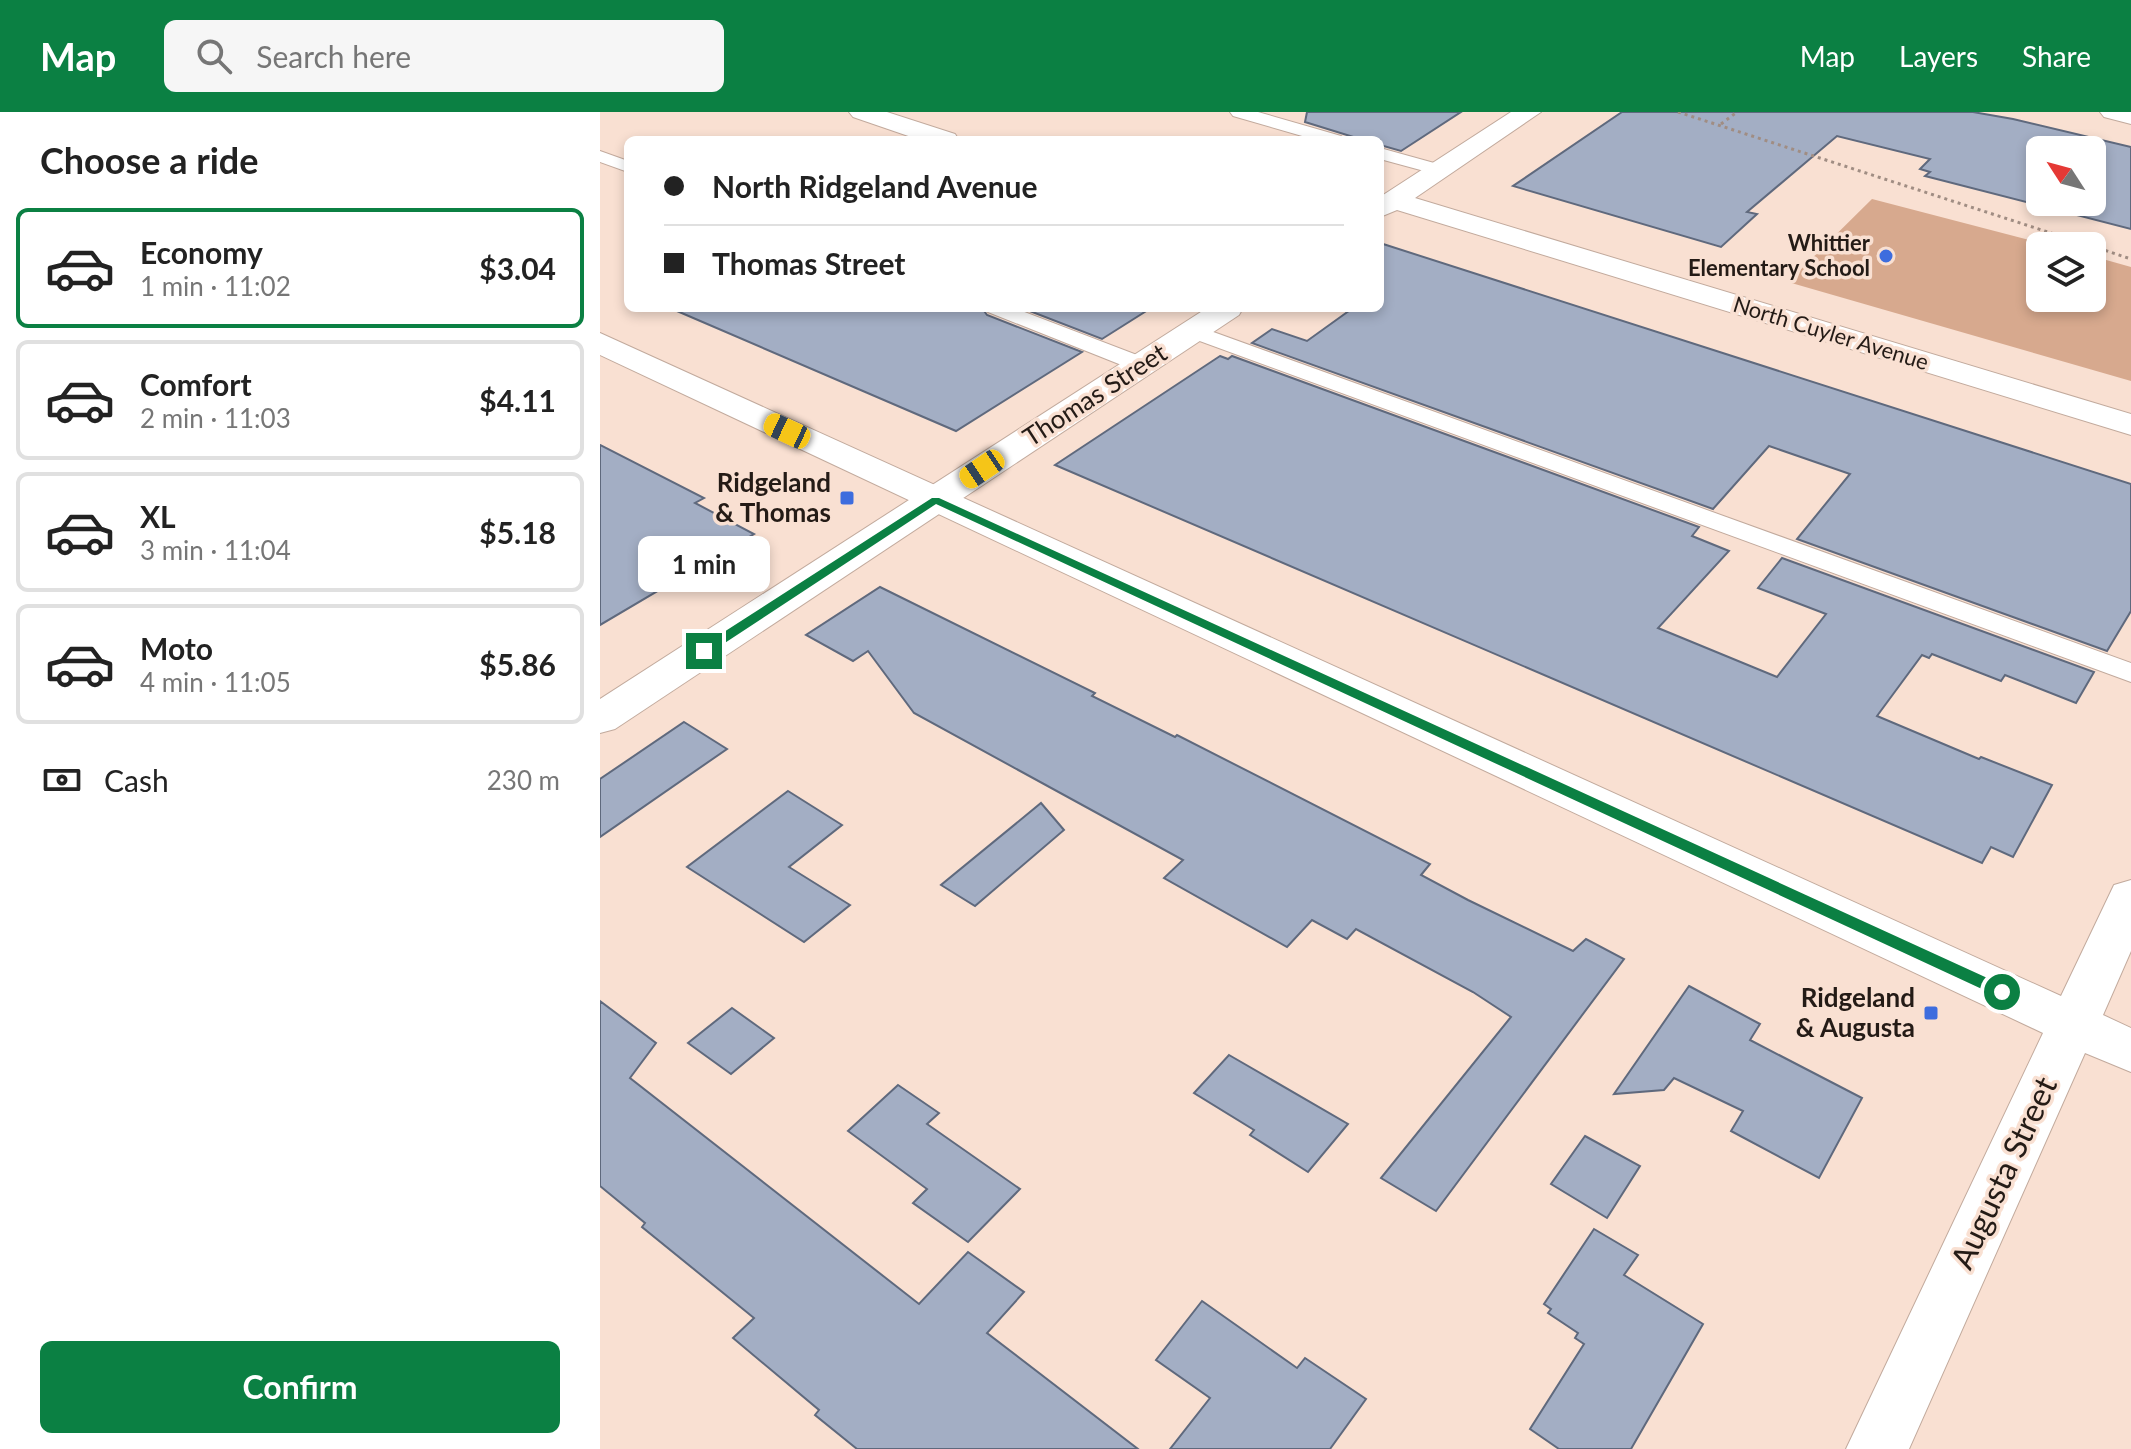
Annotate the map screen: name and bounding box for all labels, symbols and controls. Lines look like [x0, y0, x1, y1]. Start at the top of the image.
search box [164, 20, 724, 92]
text: Map [40, 33, 116, 79]
icon: search [192, 34, 236, 78]
text: Search here [256, 38, 411, 74]
text: Map [1800, 39, 1855, 73]
text: Layers [1899, 39, 1978, 73]
text: Share [2022, 39, 2091, 73]
north arrow [2026, 136, 2106, 216]
map controls [2026, 136, 2106, 312]
text: Choose a ride [40, 138, 259, 182]
text: North Ridgeland Avenue [712, 168, 1038, 204]
place label: Whittier Elementary School [1688, 229, 1871, 281]
icon: car [44, 232, 116, 304]
button: layers [2026, 232, 2106, 312]
text: Economy [140, 234, 263, 270]
text: Thomas Street [712, 245, 905, 281]
marker: Whittier Elementary School [1877, 247, 1895, 265]
text: $3.04 [479, 250, 556, 286]
text: 1 min · 11:02 [140, 270, 291, 302]
street label: North Cuyler Avenue [1730, 290, 1932, 375]
street label: Thomas Street [1017, 335, 1173, 453]
icon: car [44, 364, 116, 436]
text: Comfort [140, 366, 252, 402]
text: $4.11 [479, 382, 556, 418]
text: 2 min · 11:03 [140, 402, 291, 434]
car [760, 410, 814, 452]
car [955, 446, 1009, 492]
place label: Ridgeland & Thomas [715, 466, 831, 528]
marker: Ridgeland & Thomas [838, 489, 856, 507]
icon: car [44, 496, 116, 568]
text: XL [140, 498, 176, 534]
text: $5.18 [479, 514, 556, 550]
text: 3 min · 11:04 [140, 534, 291, 566]
callout: 1 min [638, 535, 770, 591]
text: 1 min [672, 548, 736, 580]
icon: car [44, 628, 116, 700]
text: Moto [140, 630, 213, 666]
route end [686, 633, 722, 669]
text: $5.86 [479, 646, 556, 682]
text: 4 min · 11:05 [140, 666, 291, 698]
icon: cash [40, 758, 84, 802]
text: Cash [104, 762, 169, 798]
text: 230 m [487, 764, 560, 796]
route start [1984, 974, 2020, 1010]
place label: Ridgeland & Augusta [1796, 981, 1915, 1043]
marker: Ridgeland & Augusta [1922, 1004, 1940, 1022]
street label: Augusta Street [1941, 1070, 2064, 1275]
button: Confirm [40, 1341, 560, 1433]

